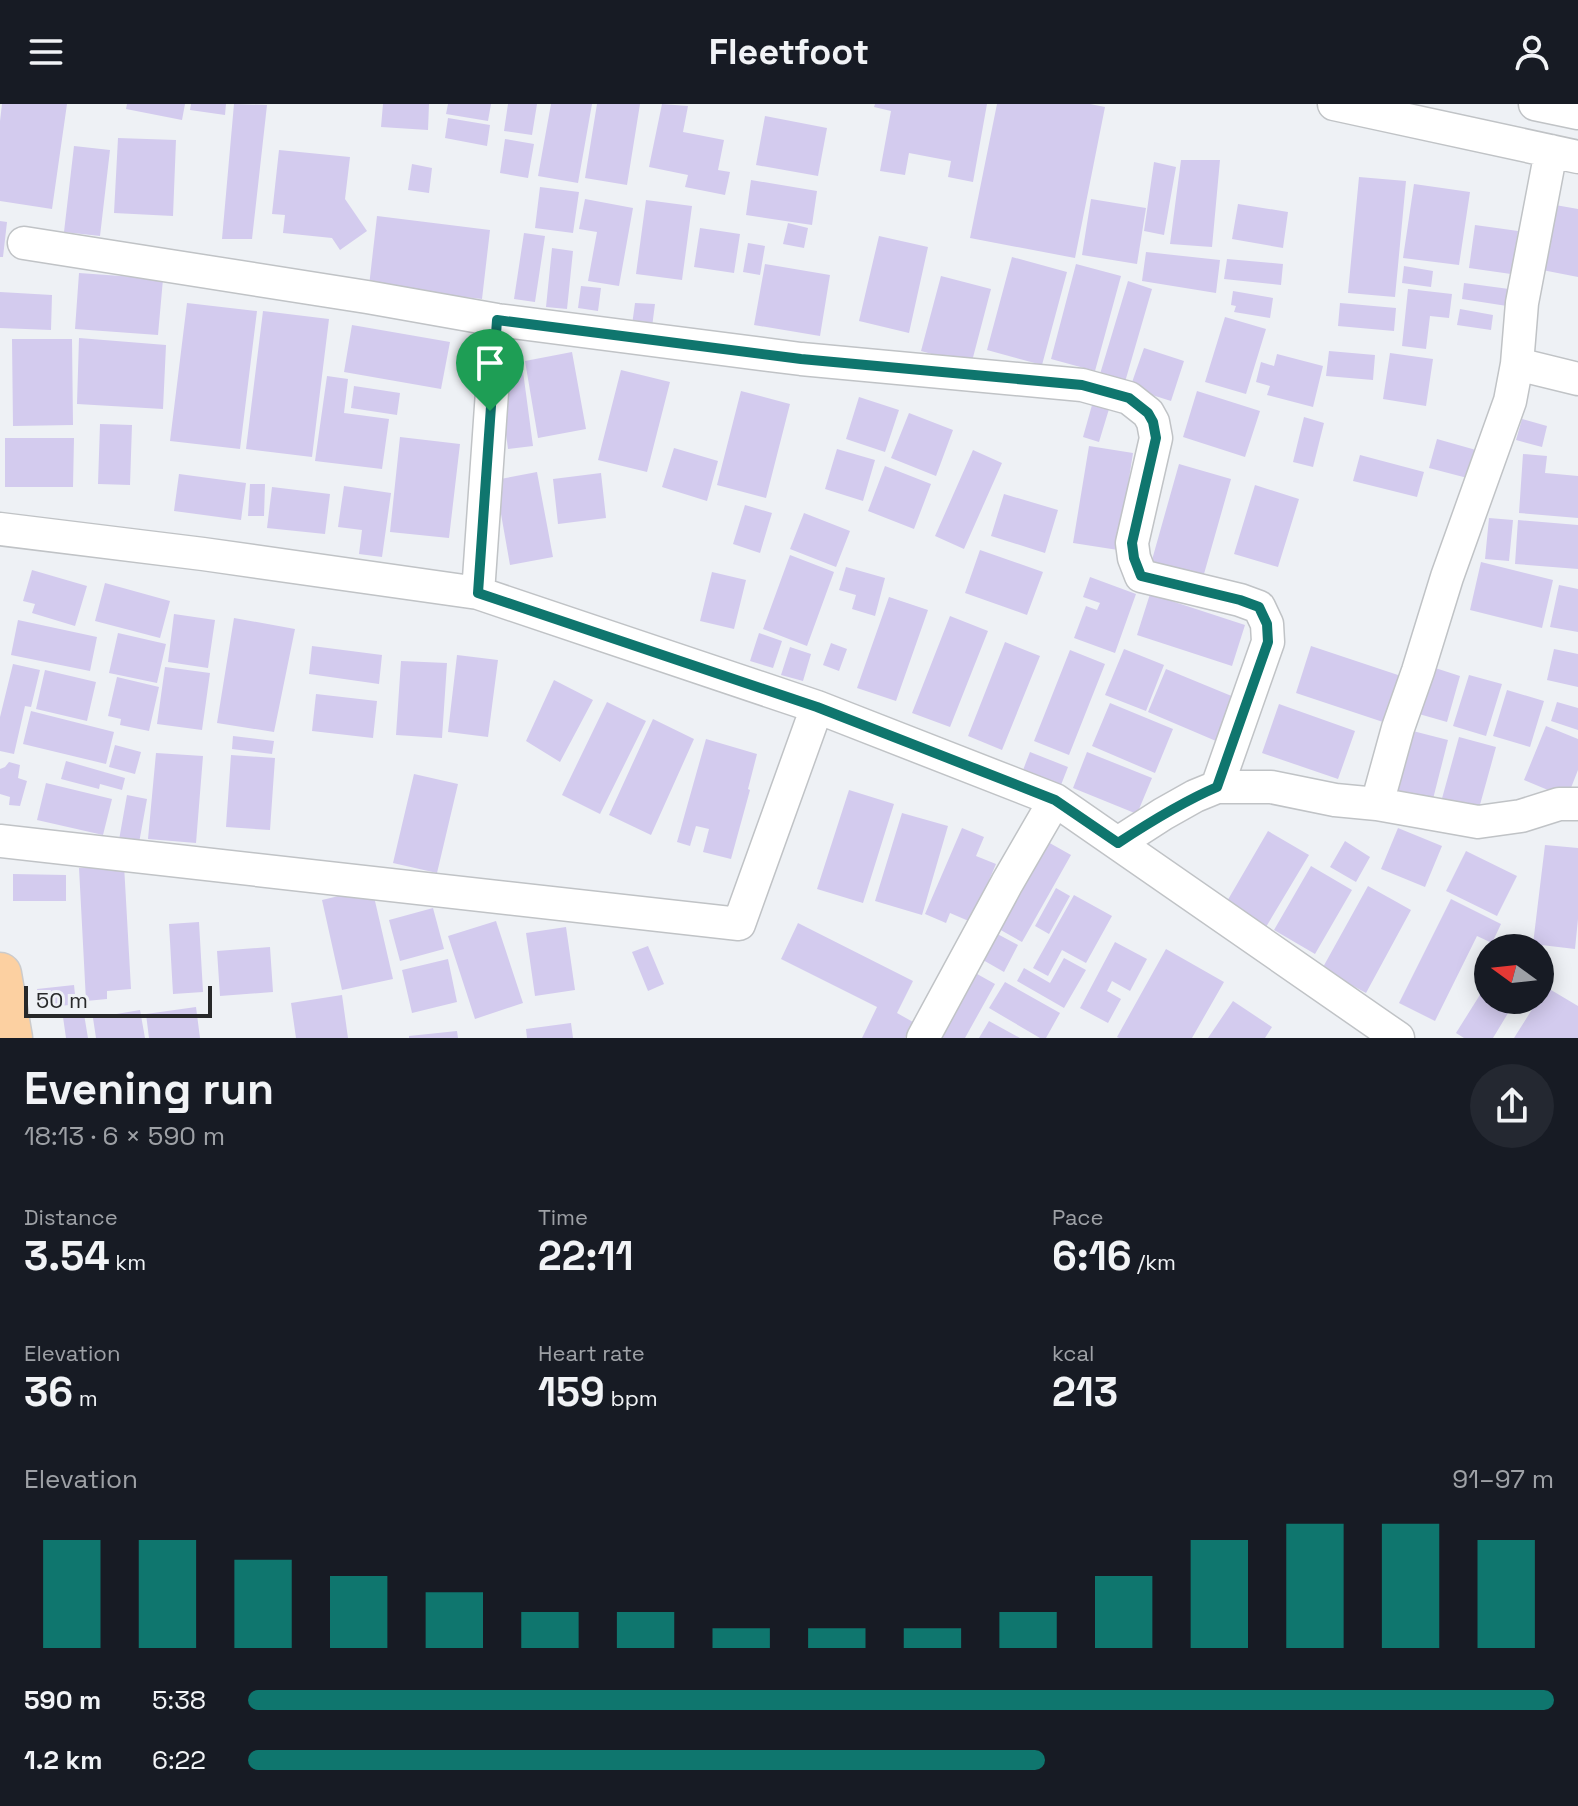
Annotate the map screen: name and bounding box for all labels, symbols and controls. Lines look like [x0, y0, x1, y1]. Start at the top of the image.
text: Fleetfoot [709, 29, 869, 75]
icon: menu [24, 30, 68, 74]
icon: person [1510, 30, 1554, 74]
pin [456, 329, 524, 411]
icon: arrive [468, 341, 512, 385]
north arrow [1474, 934, 1554, 1014]
map controls [1474, 934, 1554, 1014]
scale bar [24, 982, 212, 1018]
text: 50 m [36, 986, 88, 1014]
text: Evening run [24, 1061, 274, 1117]
button: share [1470, 1064, 1554, 1148]
text: 18:13 · 6 × 590 m [24, 1119, 225, 1153]
text: Distance [24, 1203, 118, 1231]
text: Time [538, 1203, 588, 1231]
text: Pace [1052, 1203, 1104, 1231]
text: 3.54 [24, 1231, 110, 1282]
text: 22:11 [538, 1231, 634, 1282]
text: 6:16 [1052, 1231, 1131, 1282]
text: km [110, 1248, 146, 1276]
text: /km [1131, 1248, 1176, 1276]
text: Elevation [24, 1339, 120, 1367]
text: Heart rate [538, 1339, 645, 1367]
text: kcal [1052, 1339, 1094, 1367]
text: 36 [24, 1367, 73, 1418]
text: 159 [538, 1367, 605, 1418]
text: 213 [1052, 1367, 1118, 1418]
text: m [73, 1384, 98, 1412]
text: bpm [605, 1384, 658, 1412]
text: Elevation [24, 1462, 138, 1496]
text: 91–97 m [1452, 1462, 1554, 1496]
text: 590 m [24, 1683, 101, 1717]
text: 5:38 [152, 1683, 206, 1717]
text: 1.2 km [24, 1743, 102, 1777]
text: 6:22 [152, 1743, 206, 1777]

